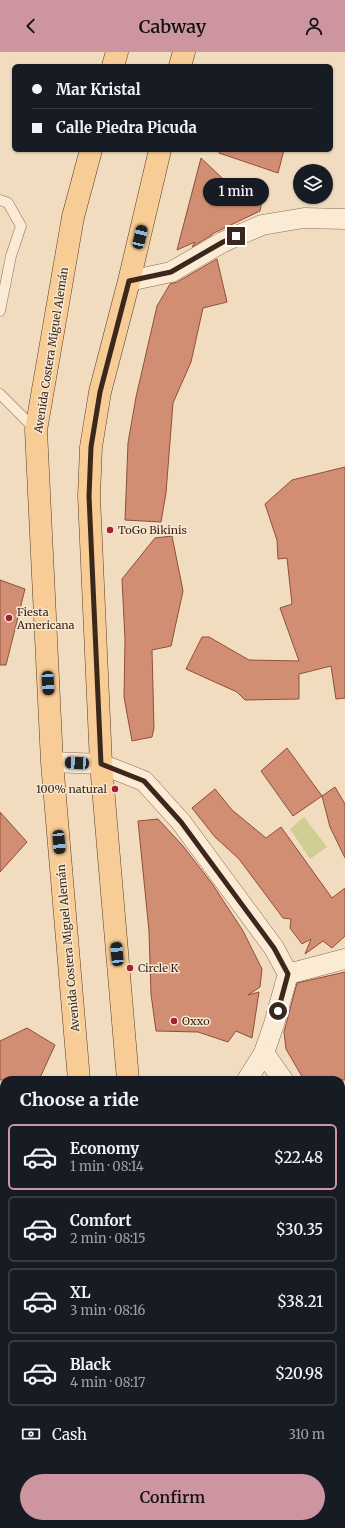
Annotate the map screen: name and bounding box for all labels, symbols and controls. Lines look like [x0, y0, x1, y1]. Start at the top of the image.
icon: back [20, 15, 42, 37]
text: Cabway [139, 15, 206, 38]
icon: person [303, 15, 325, 37]
text: Mar Kristal [56, 80, 141, 99]
text: Calle Piedra Picuda [56, 118, 197, 137]
map controls [293, 164, 333, 204]
button: layers [293, 164, 333, 204]
callout: 1 min [203, 178, 269, 206]
text: 1 min [219, 183, 253, 200]
car [131, 224, 149, 250]
route end [227, 227, 245, 245]
street label: Avenida Costera Miguel Alemán [31, 265, 71, 435]
place label: ToGo Bikinis [118, 523, 187, 537]
marker: ToGo Bikinis [105, 525, 115, 535]
place label: Fiesta Americana [16, 605, 75, 632]
marker: Fiesta Americana [4, 613, 14, 623]
car [41, 671, 55, 695]
car [65, 756, 89, 770]
place label: 100% natural [36, 782, 108, 796]
marker: 100% natural [110, 784, 120, 794]
car [52, 830, 66, 854]
street label: Avenida Costera Miguel Alemán [54, 863, 82, 1033]
car [110, 942, 124, 966]
place label: Circle K [138, 961, 179, 975]
marker: Circle K [125, 963, 135, 973]
route start [269, 1002, 287, 1020]
place label: Oxxo [182, 1014, 210, 1028]
marker: Oxxo [169, 1016, 179, 1026]
text: Choose a ride [20, 1088, 139, 1111]
icon: car [22, 1139, 58, 1175]
text: Economy [70, 1139, 139, 1158]
text: $22.48 [274, 1148, 323, 1167]
text: 1 min · 08:14 [70, 1158, 144, 1175]
icon: car [22, 1211, 58, 1247]
text: Comfort [70, 1211, 131, 1230]
text: $30.35 [276, 1220, 323, 1239]
text: 2 min · 08:15 [70, 1230, 146, 1247]
icon: car [22, 1283, 58, 1319]
text: XL [70, 1283, 91, 1302]
text: $38.21 [277, 1292, 323, 1311]
text: 3 min · 08:16 [70, 1302, 145, 1319]
icon: car [22, 1355, 58, 1391]
text: Black [70, 1355, 111, 1374]
text: $20.98 [275, 1364, 323, 1383]
text: 4 min · 08:17 [70, 1374, 145, 1391]
icon: cash [20, 1423, 42, 1445]
text: Cash [52, 1425, 87, 1444]
text: 310 m [288, 1426, 325, 1443]
button: Confirm [20, 1474, 325, 1520]

